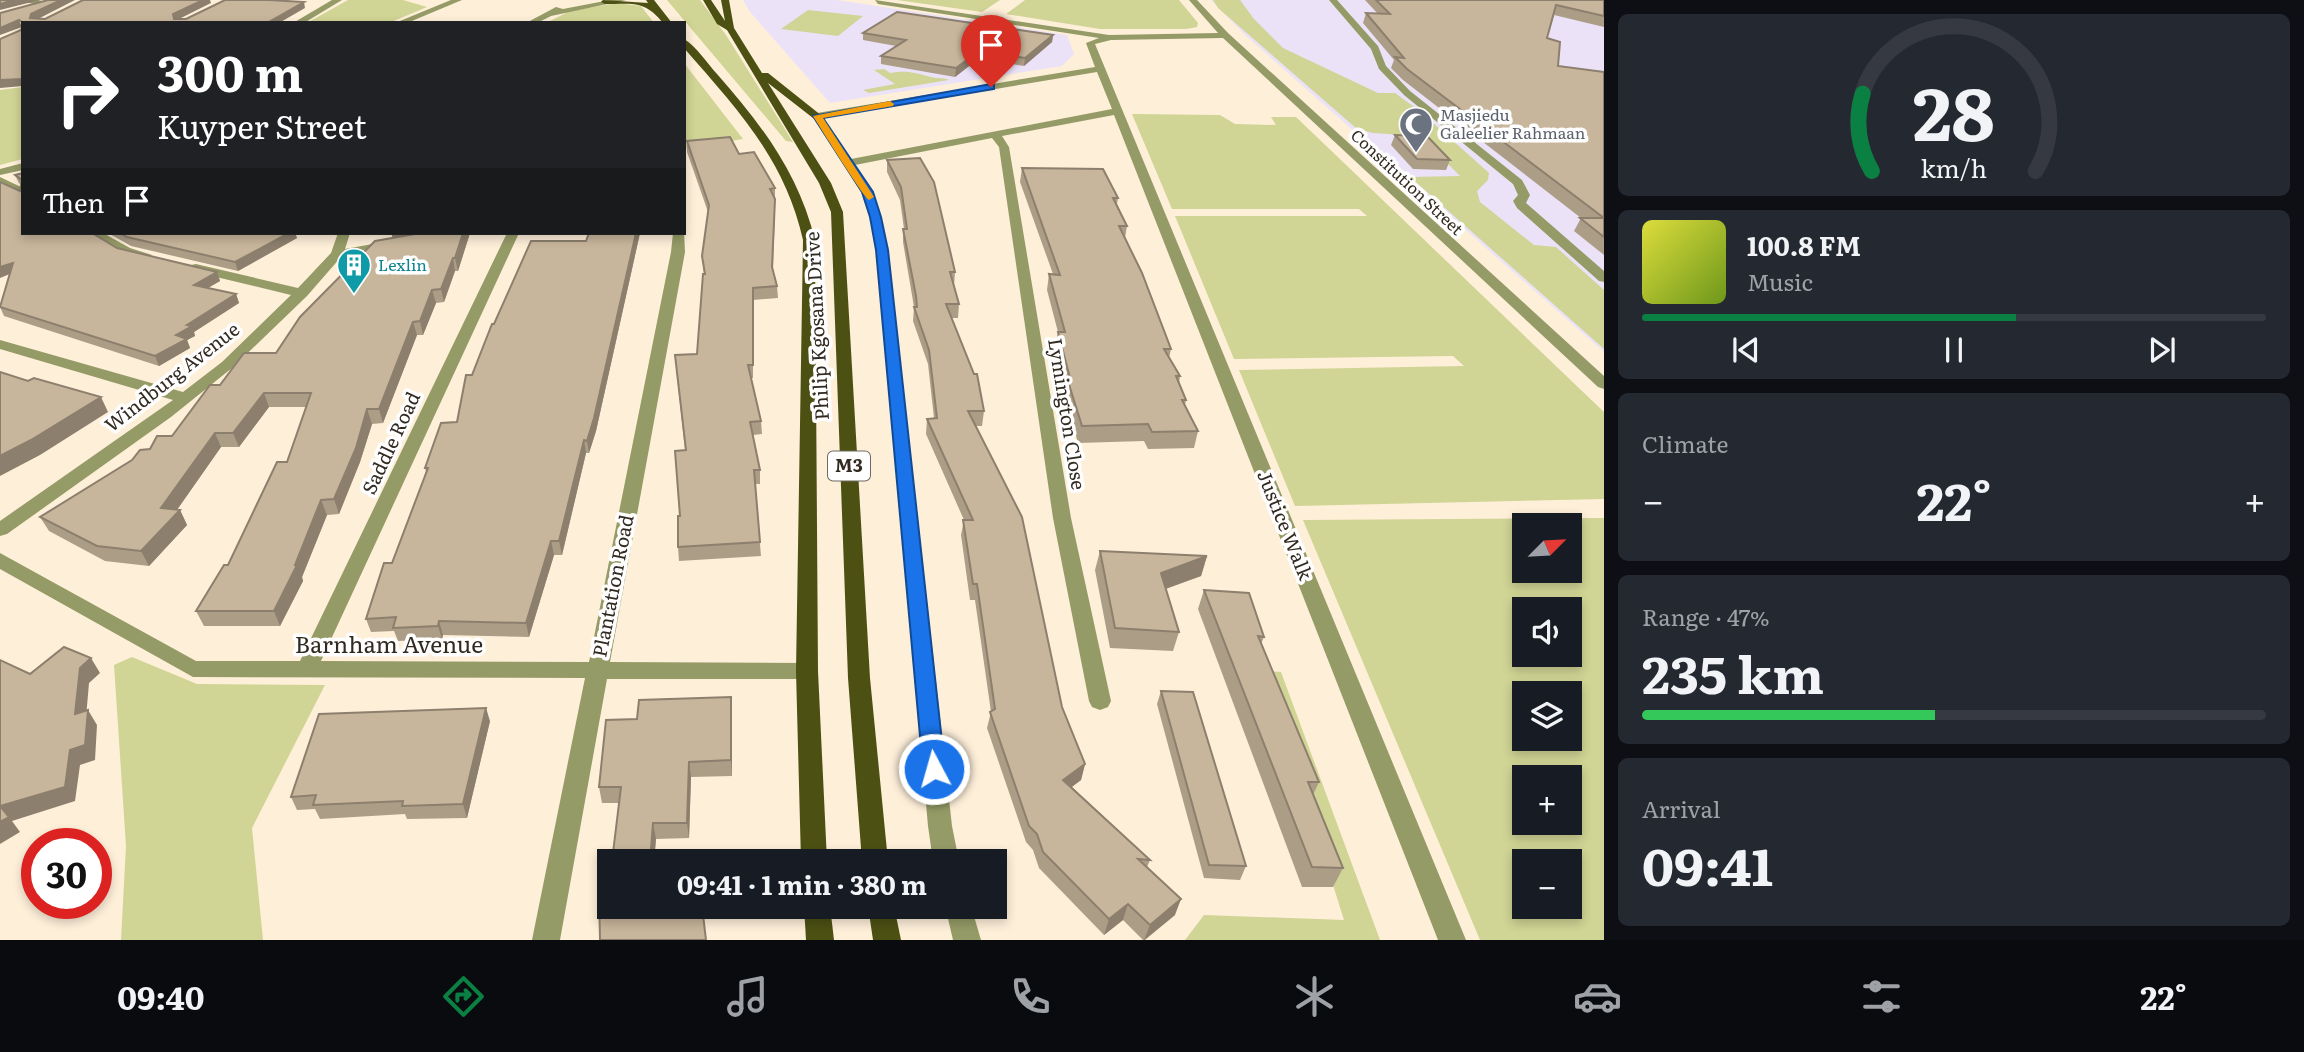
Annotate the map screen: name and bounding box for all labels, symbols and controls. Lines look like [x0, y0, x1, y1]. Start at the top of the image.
pin [961, 15, 1021, 87]
icon: arrive [972, 26, 1010, 64]
text: 300 m [157, 34, 303, 107]
icon: right [42, 49, 133, 140]
text: 28 [1913, 55, 1995, 163]
text: Kuyper Street [157, 101, 367, 149]
place label: Masjiedu Galeelier Rahmaan [1440, 102, 1586, 144]
mosque icon: Masjiedu Galeelier Rahmaan [1397, 105, 1435, 154]
street label: Constitution Street [1346, 123, 1470, 240]
text: km/h [1921, 149, 1987, 186]
text: Then [42, 182, 104, 221]
icon: arrive [118, 182, 156, 220]
text: 100.8 FM [1747, 225, 1861, 264]
street label: Philip Kgosana Drive [797, 231, 835, 421]
building icon: Lexlin [335, 246, 373, 295]
place label: Lexlin [378, 252, 427, 276]
text: Music [1747, 264, 1813, 298]
street label: Windburg Avenue [98, 314, 245, 438]
icon: previous [1727, 331, 1765, 369]
icon: pause [1935, 331, 1973, 369]
icon: next [2143, 331, 2181, 369]
street label: Lymington Close [1042, 336, 1094, 492]
street label: Saddle Road [354, 386, 426, 498]
text: Climate [1642, 426, 1728, 460]
road number: M3 [828, 452, 870, 480]
text: 22° [1916, 460, 1992, 537]
street label: Justice Walk [1251, 466, 1321, 584]
text: − [1642, 470, 1664, 527]
text: + [2244, 470, 2266, 527]
street label: Plantation Road [584, 512, 640, 659]
north arrow [1512, 513, 1582, 583]
map controls [1512, 513, 1582, 919]
button: sound [1512, 597, 1582, 667]
text: Range · 47% [1642, 599, 1770, 633]
street label: Barnham Avenue [295, 626, 483, 660]
text: 235 km [1642, 633, 1824, 710]
button: layers [1512, 681, 1582, 751]
position arrow [897, 732, 971, 806]
button: + [1512, 765, 1582, 835]
text: Arrival [1642, 791, 1721, 825]
text: 09:41 [1642, 825, 1773, 902]
speed limit sign: 30 [21, 828, 112, 919]
button: − [1512, 849, 1582, 919]
text: 09:41 · 1 min · 380 m [677, 864, 927, 903]
text: 09:40 [117, 972, 204, 1020]
icon: directions [439, 972, 488, 1021]
icon: music [723, 972, 772, 1021]
icon: phone [1006, 972, 1055, 1021]
icon: climate [1290, 972, 1339, 1021]
icon: car [1573, 972, 1622, 1021]
icon: filters [1857, 972, 1906, 1021]
text: 22° [2140, 972, 2187, 1020]

